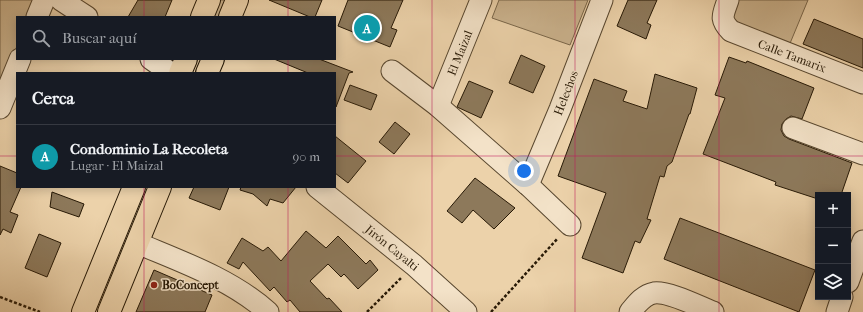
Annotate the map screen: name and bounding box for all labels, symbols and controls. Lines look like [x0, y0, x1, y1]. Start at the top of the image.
pin: A [354, 13, 380, 43]
search box [16, 16, 336, 60]
icon: search [30, 27, 52, 49]
street label: El Maizal [445, 28, 476, 78]
text: Buscar aquí [62, 29, 137, 47]
street label: Calle Tamarix [756, 37, 829, 76]
street label: Helechos [551, 68, 581, 117]
text: Cerca [32, 88, 74, 108]
text: Condominio La Recoleta [70, 140, 228, 158]
text: A [41, 149, 49, 164]
text: 90 m [292, 149, 320, 164]
text: Lugar · El Maizal [70, 158, 163, 173]
your location [514, 161, 534, 181]
map controls [815, 192, 851, 300]
button: + [815, 192, 851, 228]
street label: Jirón Cayalti [362, 222, 422, 274]
button: − [815, 228, 851, 264]
button: layers [815, 264, 851, 300]
place label: BoConcept [162, 278, 220, 293]
marker: BoConcept [149, 280, 159, 290]

